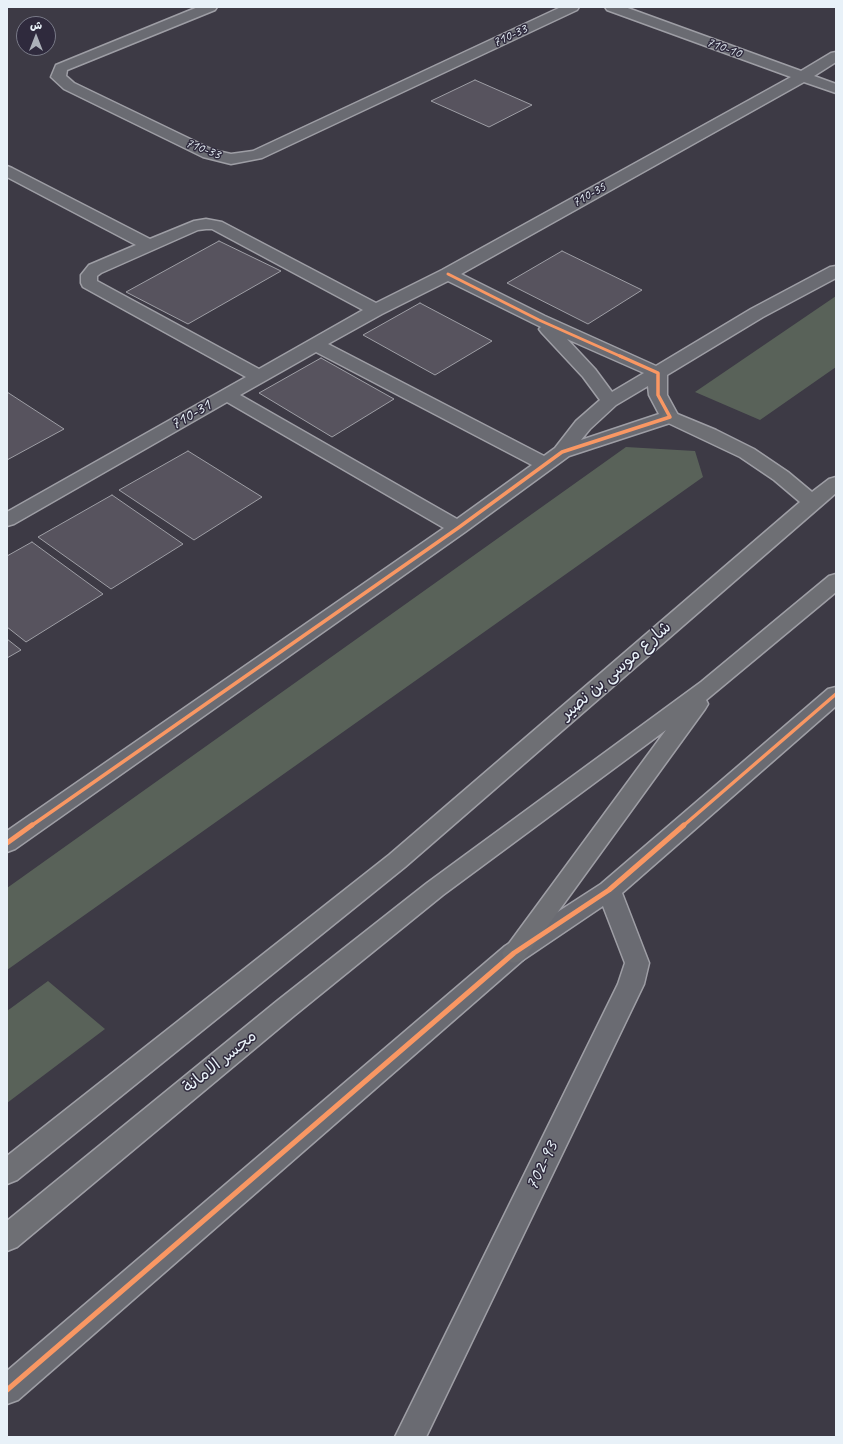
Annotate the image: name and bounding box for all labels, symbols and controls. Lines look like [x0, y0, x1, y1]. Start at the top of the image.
north arrow [16, 16, 56, 56]
text: ش [30, 18, 42, 32]
street label: 710-33 [490, 21, 530, 51]
street label: 710-10 [704, 34, 744, 62]
street label: 710-33 [183, 135, 223, 163]
street label: 710-35 [569, 179, 609, 211]
street label: 710-31 [167, 395, 215, 435]
street label: شارع موسى بن نصير [556, 617, 676, 725]
street label: مجسر الامانة [179, 1026, 261, 1098]
street label: 702-93 [520, 1138, 564, 1194]

